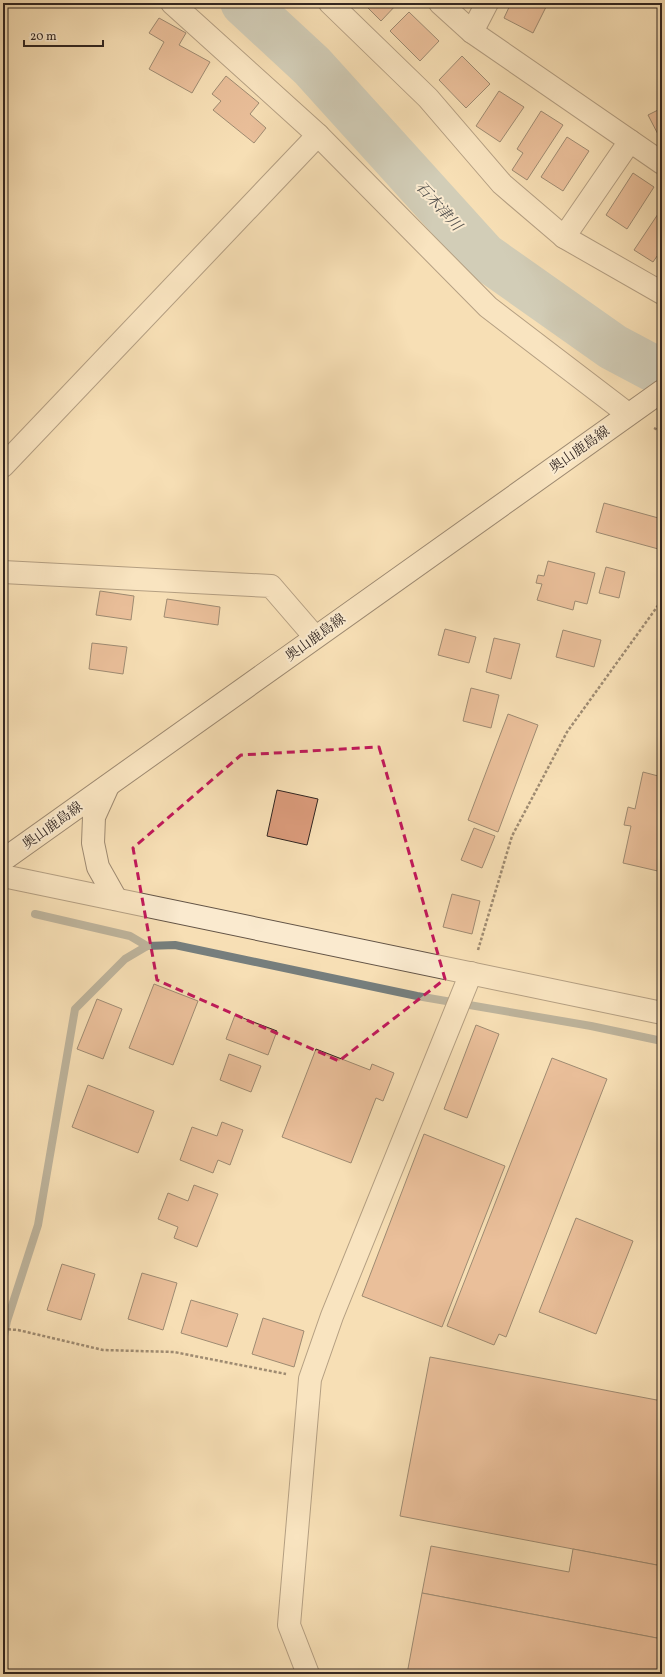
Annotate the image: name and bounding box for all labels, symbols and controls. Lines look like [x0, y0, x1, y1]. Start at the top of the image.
scale bar [24, 22, 103, 48]
text: 20 m [30, 29, 57, 45]
water label: 石木津川 [410, 178, 467, 238]
street label: 奥山鹿島線 [546, 422, 614, 478]
street label: 奥山鹿島線 [282, 610, 350, 666]
street label: 奥山鹿島線 [19, 798, 87, 854]

